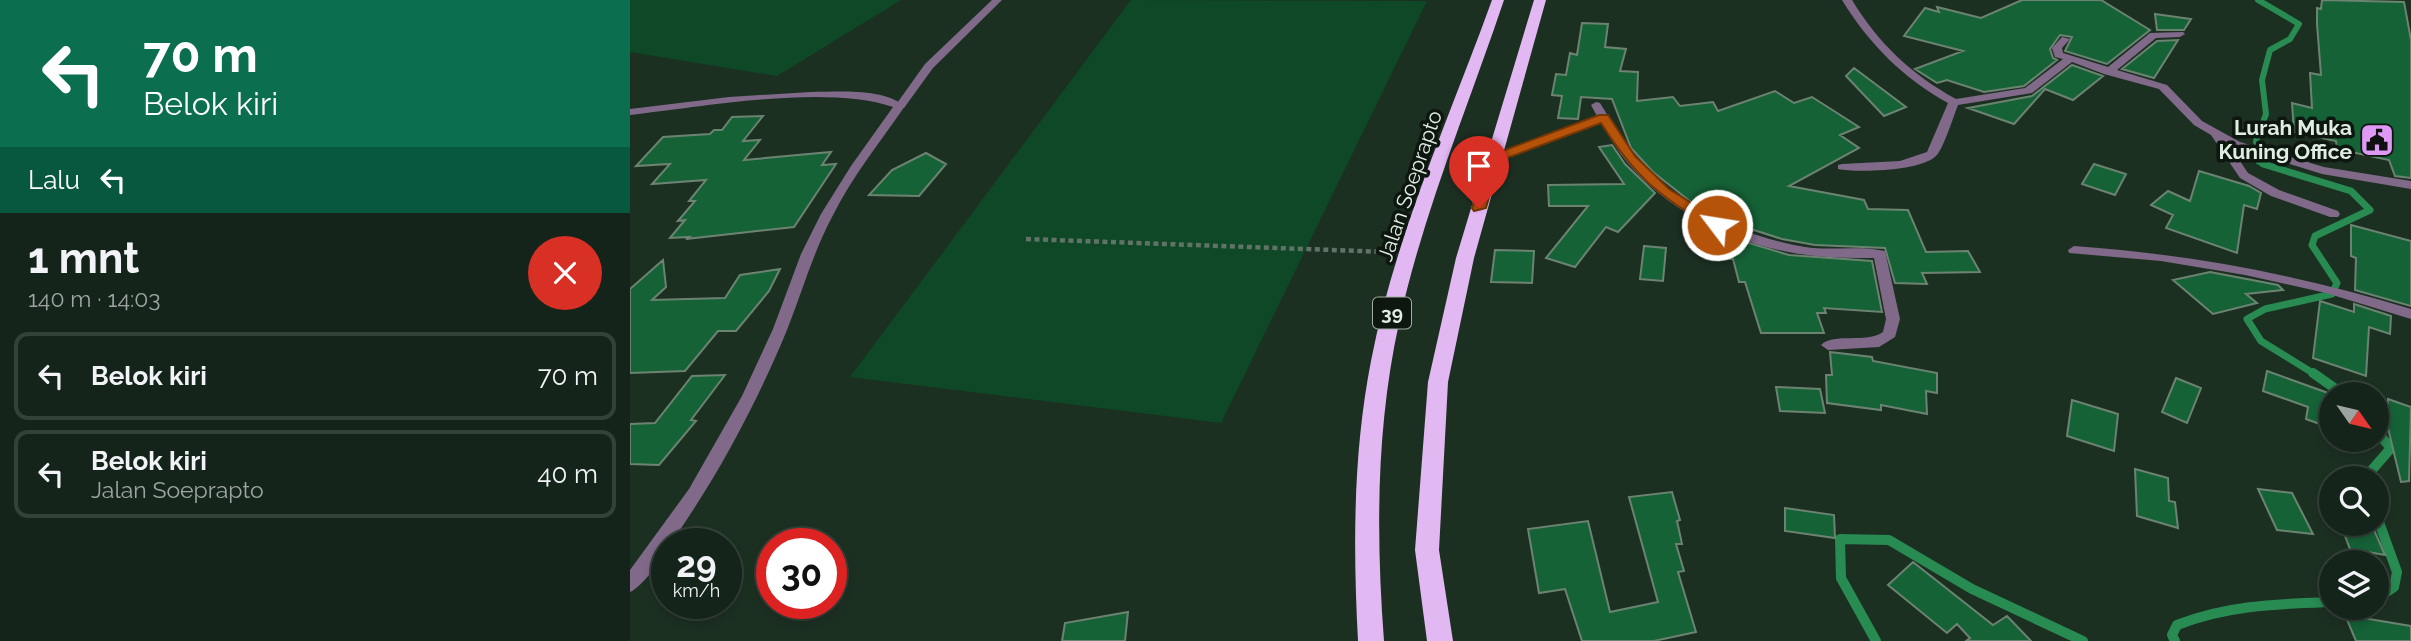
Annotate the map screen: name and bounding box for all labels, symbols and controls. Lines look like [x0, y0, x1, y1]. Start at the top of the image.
text: 70 m [143, 26, 258, 83]
icon: left [28, 28, 119, 119]
text: Belok kiri [143, 85, 278, 122]
street label: Jalan Soeprapto [1372, 107, 1447, 264]
place label: Lurah Muka Kuning Office [2219, 115, 2352, 164]
public building icon: Lurah Muka Kuning Office [2358, 121, 2396, 159]
pin [1449, 136, 1509, 208]
icon: arrive [1460, 147, 1498, 185]
icon: left [94, 161, 132, 199]
text: Lalu [28, 165, 80, 195]
position arrow [1680, 188, 1754, 262]
text: 1 mnt [28, 234, 139, 283]
button: close [528, 236, 602, 310]
text: 140 m · 14:03 [28, 285, 161, 312]
road number: 39 [1373, 298, 1411, 328]
icon: left [32, 357, 70, 395]
text: Belok kiri [91, 361, 207, 391]
text: 70 m [538, 361, 598, 391]
north arrow [2319, 382, 2389, 452]
map controls [2319, 382, 2389, 620]
text: Belok kiri [91, 446, 207, 476]
icon: left [32, 455, 70, 493]
text: 40 m [537, 459, 598, 489]
button: search [2319, 466, 2389, 536]
text: Jalan Soeprapto [91, 476, 264, 503]
speed limit sign: 30 [756, 528, 847, 619]
text: 29 [676, 544, 717, 585]
button: layers [2319, 550, 2389, 620]
text: km/h [673, 580, 720, 601]

